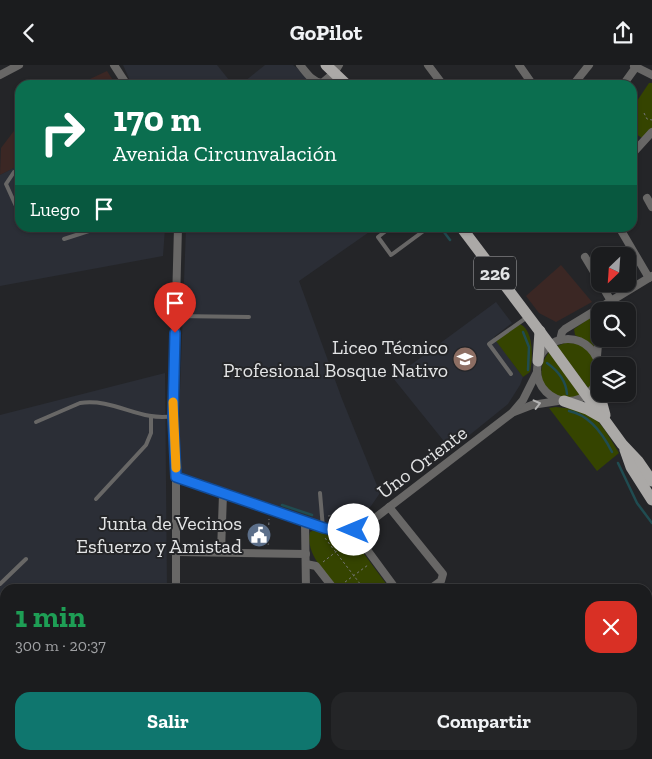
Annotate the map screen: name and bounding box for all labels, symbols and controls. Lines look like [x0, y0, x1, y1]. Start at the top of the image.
icon: back [15, 19, 43, 47]
text: GoPilot [290, 19, 362, 46]
icon: share [609, 19, 637, 47]
text: 170 m [113, 98, 201, 140]
icon: right [30, 100, 95, 165]
text: Avenida Circunvalación [113, 140, 337, 167]
icon: arrive [90, 195, 118, 223]
text: Luego [30, 198, 80, 221]
north arrow [591, 247, 636, 293]
map controls [591, 247, 636, 402]
road number: 226 [474, 257, 516, 289]
pin [154, 282, 196, 333]
icon: arrive [161, 289, 189, 317]
button: search [591, 302, 636, 347]
place label: Liceo Técnico Profesional Bosque Nativo [223, 335, 448, 382]
school or university icon: Liceo Técnico Profesional Bosque Nativo [452, 346, 478, 372]
button: layers [591, 357, 636, 402]
one-way arrow [533, 399, 542, 410]
street label: Uno Oriente [372, 420, 472, 504]
position arrow [327, 503, 379, 555]
place label: Junta de Vecinos Esfuerzo y Amistad [76, 511, 242, 558]
public building icon: Junta de Vecinos Esfuerzo y Amistad [246, 522, 272, 548]
text: 1 min [15, 599, 86, 635]
button: close [585, 601, 637, 653]
text: 300 m · 20:37 [15, 636, 106, 655]
button: Salir [15, 692, 321, 750]
button: Compartir [331, 692, 637, 750]

